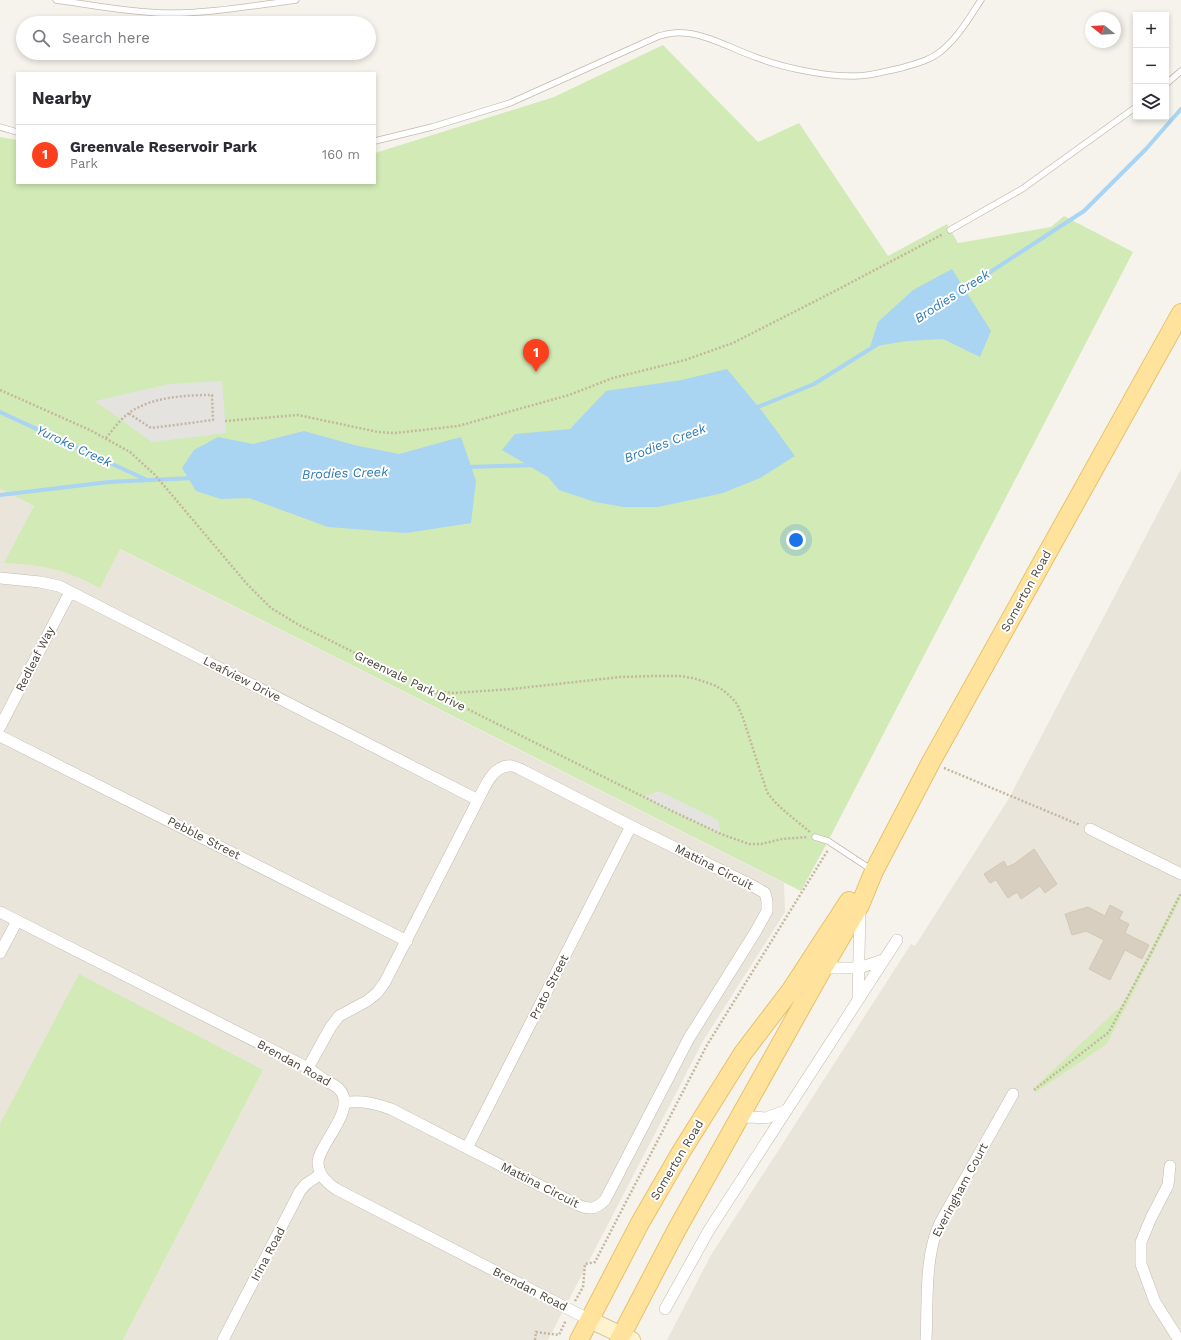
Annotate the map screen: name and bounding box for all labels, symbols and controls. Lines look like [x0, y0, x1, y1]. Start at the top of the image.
north arrow [1085, 12, 1121, 48]
map controls [1133, 12, 1169, 120]
button: + [1133, 12, 1169, 48]
search box [16, 16, 376, 60]
icon: search [30, 27, 52, 49]
text: Search here [62, 29, 150, 47]
button: − [1133, 48, 1169, 84]
button: layers [1133, 84, 1169, 120]
text: Nearby [32, 88, 91, 108]
text: Greenvale Reservoir Park [70, 138, 257, 156]
text: 1 [42, 147, 48, 162]
text: 160 m [322, 147, 360, 162]
text: Park [70, 156, 98, 171]
water label: Brodies Creek [912, 266, 993, 326]
pin: 1 [523, 339, 549, 372]
water label: Brodies Creek [622, 420, 709, 465]
water label: Yuroke Creek [34, 422, 115, 470]
water label: Brodies Creek [302, 464, 389, 482]
your location [786, 530, 806, 550]
street label: Somerton Road [998, 548, 1054, 634]
street label: Redleaf Way [13, 623, 58, 694]
street label: Greenvale Park Drive [352, 648, 468, 714]
street label: Leafview Drive [201, 653, 283, 705]
street label: Pebble Street [165, 814, 243, 862]
street label: Mattina Circuit [673, 841, 755, 893]
street label: Prato Street [527, 952, 571, 1022]
street label: Brendan Road [255, 1037, 333, 1089]
street label: Somerton Road [648, 1117, 706, 1203]
street label: Everingham Court [929, 1141, 991, 1239]
street label: Mattina Circuit [499, 1159, 581, 1211]
street label: Irina Road [248, 1225, 288, 1283]
street label: Brendan Road [490, 1264, 570, 1314]

